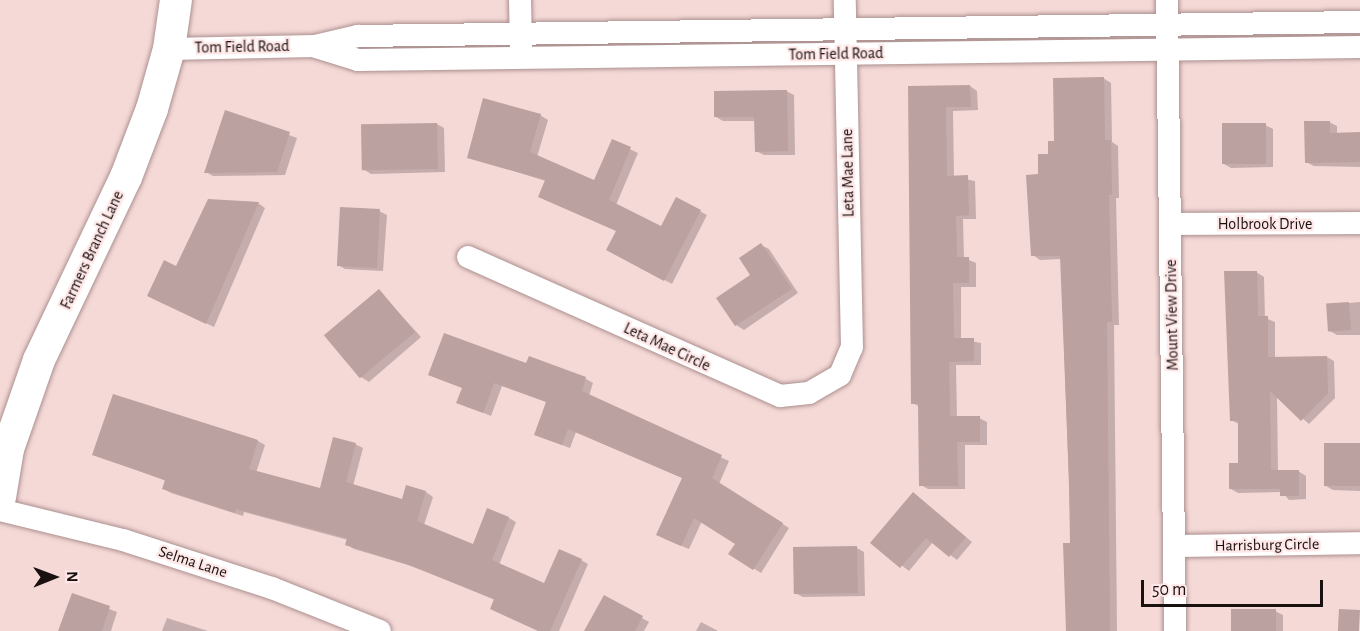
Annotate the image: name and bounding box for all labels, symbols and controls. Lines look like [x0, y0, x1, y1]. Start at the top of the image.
street label: Tom Field Road [194, 37, 290, 57]
street label: Tom Field Road [788, 44, 884, 64]
street label: Leta Mae Lane [838, 129, 858, 217]
street label: Farmers Branch Lane [56, 188, 128, 312]
street label: Holbrook Drive [1218, 214, 1312, 234]
street label: Mount View Drive [1161, 259, 1183, 371]
street label: Leta Mae Circle [621, 319, 713, 375]
street label: Harrisburg Circle [1215, 534, 1319, 556]
street label: Selma Lane [156, 542, 230, 582]
north arrow [24, 547, 84, 607]
scale bar [1144, 568, 1326, 606]
text: N [64, 571, 80, 582]
text: 50 m [1152, 581, 1186, 599]

